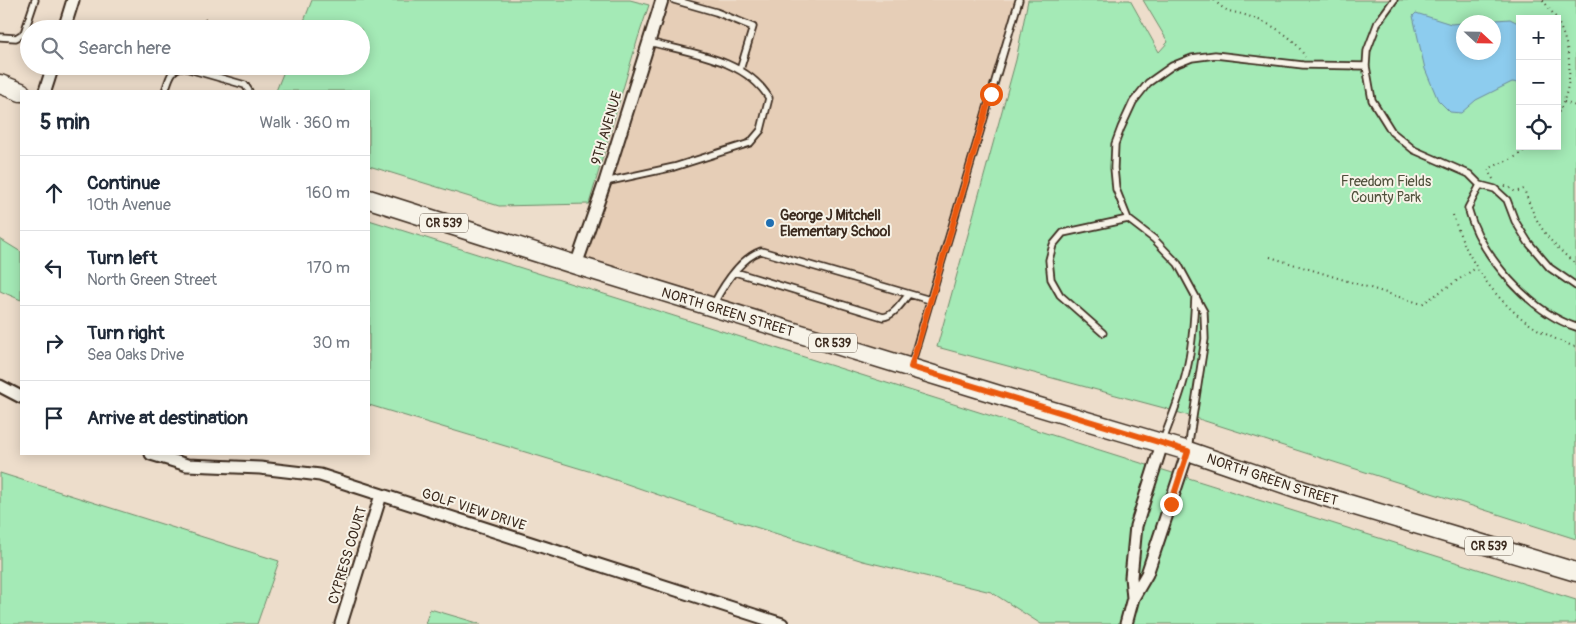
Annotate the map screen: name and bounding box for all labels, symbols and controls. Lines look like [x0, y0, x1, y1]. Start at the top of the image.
north arrow [1456, 15, 1501, 60]
map controls [1516, 15, 1561, 150]
button: + [1516, 15, 1561, 60]
search box [20, 20, 370, 75]
icon: search [38, 34, 66, 62]
text: Search here [78, 36, 171, 60]
button: − [1516, 60, 1561, 105]
route start [980, 83, 1003, 106]
street label: 9TH AVENUE [587, 89, 626, 167]
button: locate [1516, 105, 1561, 150]
text: 5 min [40, 109, 90, 136]
text: Walk · 360 m [259, 113, 350, 133]
text: Continue [87, 171, 160, 195]
park label: Freedom Fields County Park [1341, 173, 1432, 206]
icon: ahead [40, 179, 68, 207]
text: 160 m [306, 183, 350, 203]
text: 10th Avenue [87, 195, 171, 215]
place label: George J Mitchell Elementary School [780, 207, 891, 240]
road number: CR 539 [420, 214, 468, 232]
marker: George J Mitchell Elementary School [764, 217, 776, 229]
text: Turn left [87, 246, 157, 270]
icon: left [40, 254, 68, 282]
text: 170 m [307, 258, 350, 278]
text: North Green Street [87, 270, 217, 290]
street label: NORTH GREEN STREET [659, 284, 796, 340]
text: Turn right [87, 321, 165, 345]
icon: right [40, 329, 68, 357]
text: 30 m [312, 333, 350, 353]
road number: CR 539 [809, 333, 857, 352]
text: Sea Oaks Drive [87, 345, 184, 365]
icon: arrive [40, 404, 68, 432]
text: Arrive at destination [87, 406, 248, 430]
street label: NORTH GREEN STREET [1204, 450, 1340, 509]
street label: GOLF VIEW DRIVE [420, 485, 528, 534]
route end [1160, 493, 1183, 516]
street label: CYPRESS COURT [325, 504, 370, 606]
road number: CR 539 [1465, 536, 1513, 556]

